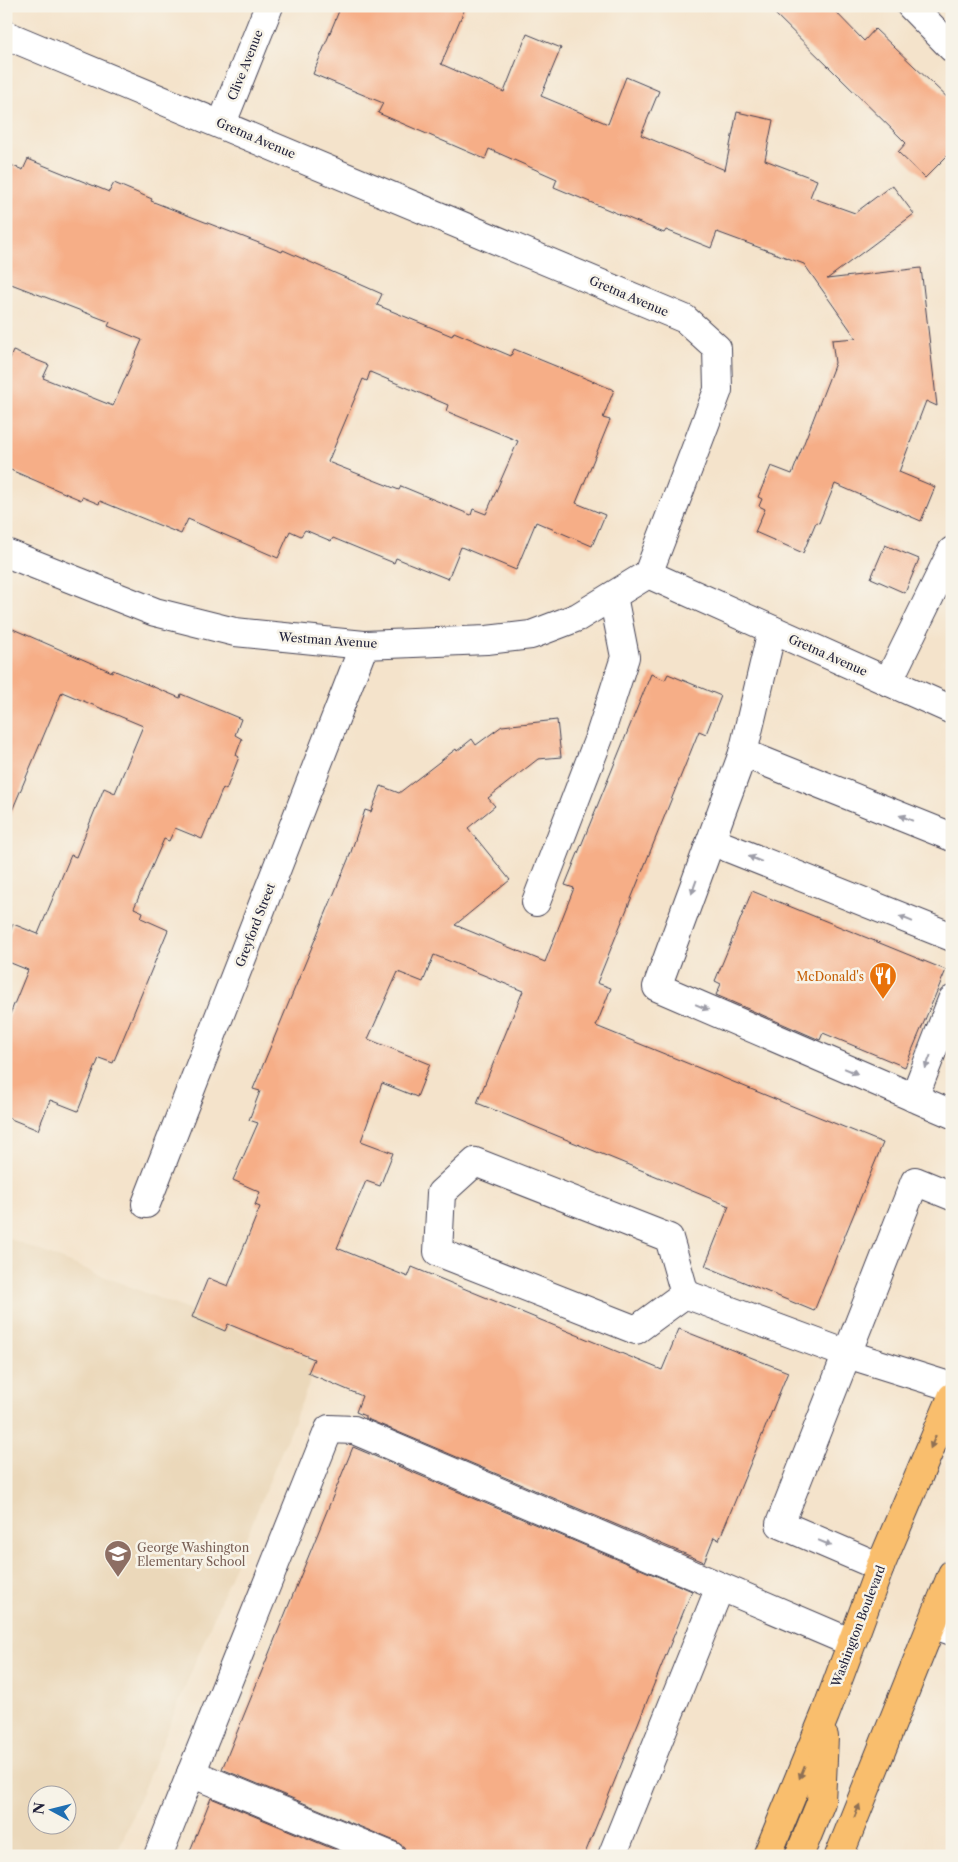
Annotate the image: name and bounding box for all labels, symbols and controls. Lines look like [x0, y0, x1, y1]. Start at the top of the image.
street label: Clive Avenue [224, 27, 266, 102]
street label: Gretna Avenue [214, 115, 298, 162]
street label: Gretna Avenue [587, 273, 671, 320]
street label: Westman Avenue [277, 629, 378, 651]
street label: Gretna Avenue [786, 631, 870, 679]
one-way arrow [899, 814, 914, 822]
one-way arrow [748, 854, 763, 862]
street label: Greyford Street [232, 880, 278, 969]
one-way arrow [690, 880, 698, 895]
one-way arrow [899, 914, 914, 922]
restaurant icon: McDonald's [868, 961, 898, 1000]
place label: McDonald's [796, 969, 864, 984]
one-way arrow [695, 1003, 709, 1011]
one-way arrow [924, 1054, 931, 1069]
one-way arrow [844, 1067, 858, 1075]
one-way arrow [928, 1435, 936, 1449]
school or university icon: George Washington Elementary School [103, 1539, 133, 1578]
place label: George Washington Elementary School [137, 1540, 250, 1569]
one-way arrow [818, 1540, 832, 1548]
street label: Washington Boulevard [828, 1563, 888, 1690]
one-way arrow [797, 1765, 805, 1779]
north arrow [28, 1784, 78, 1834]
text: N [29, 1801, 49, 1816]
one-way arrow [854, 1803, 861, 1818]

